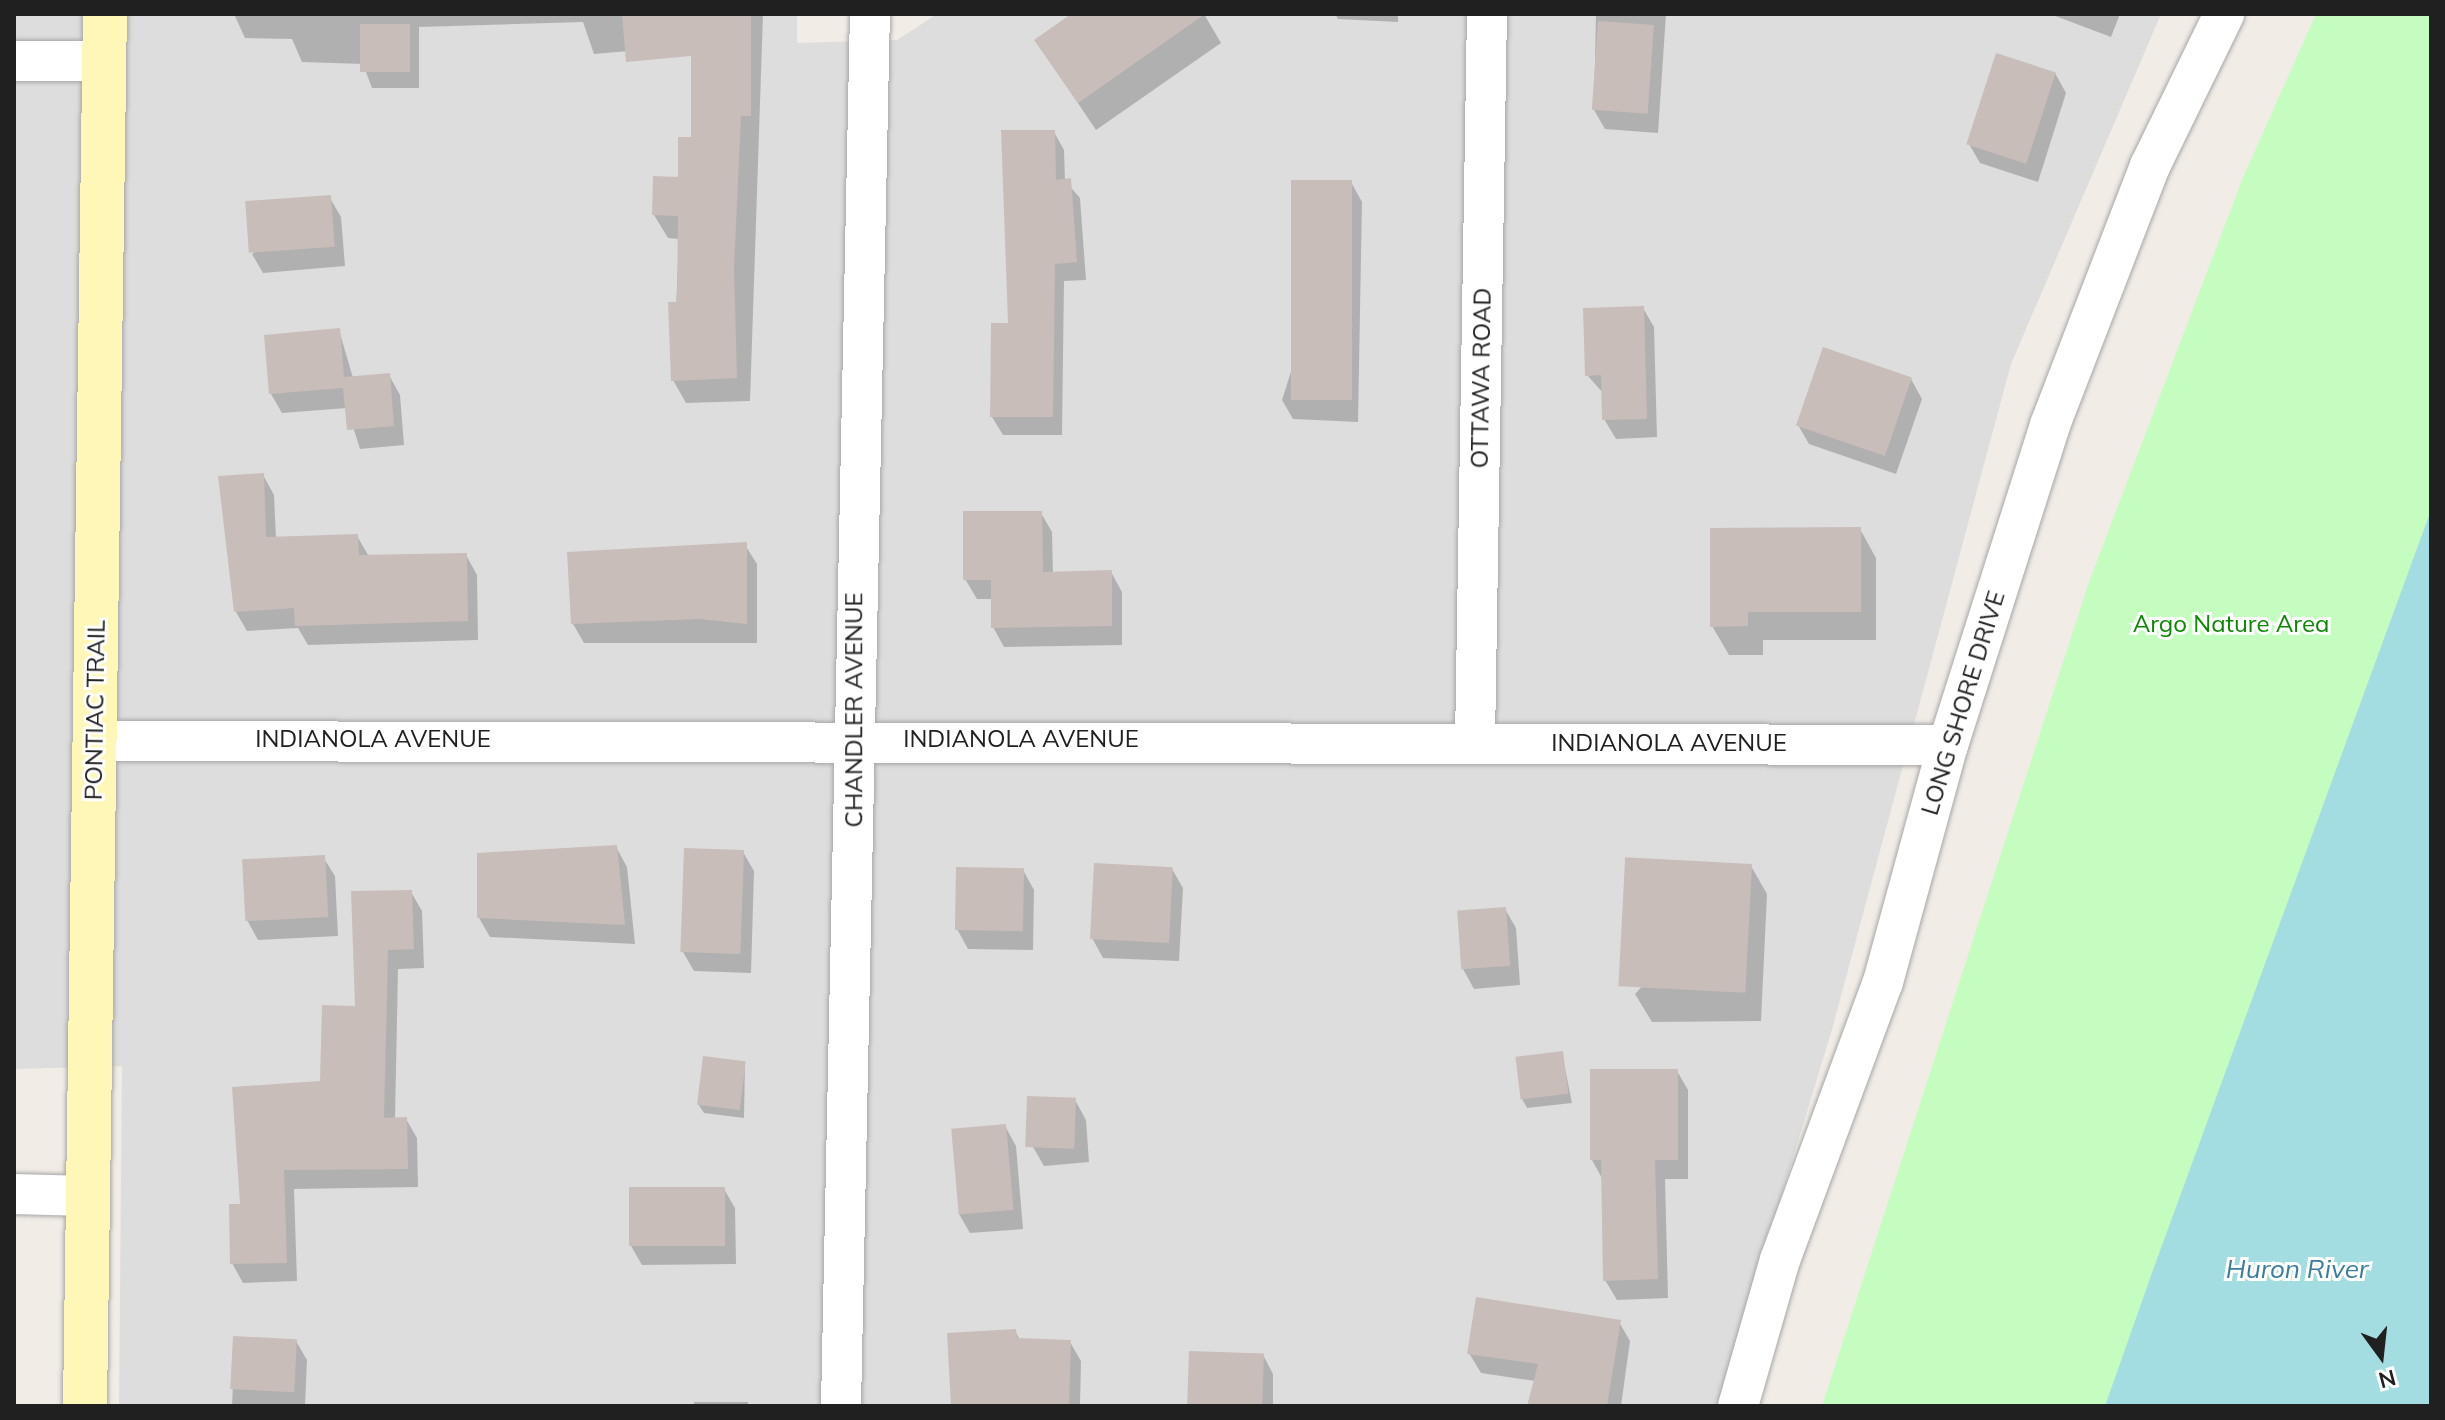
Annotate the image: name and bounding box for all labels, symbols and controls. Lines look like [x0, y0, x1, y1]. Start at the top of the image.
street label: OTTAWA ROAD [1465, 287, 1497, 469]
street label: LONG SHORE DRIVE [1915, 587, 2011, 819]
street label: CHANDLER AVENUE [840, 592, 868, 828]
park label: Argo Nature Area [2133, 610, 2329, 638]
street label: PONTIAC TRAIL [79, 620, 111, 800]
street label: INDIANOLA AVENUE [255, 725, 491, 753]
street label: INDIANOLA AVENUE [903, 725, 1139, 753]
street label: INDIANOLA AVENUE [1551, 729, 1787, 757]
water label: Huron River [2226, 1253, 2368, 1285]
north arrow [2341, 1316, 2421, 1396]
text: N [2376, 1364, 2399, 1395]

